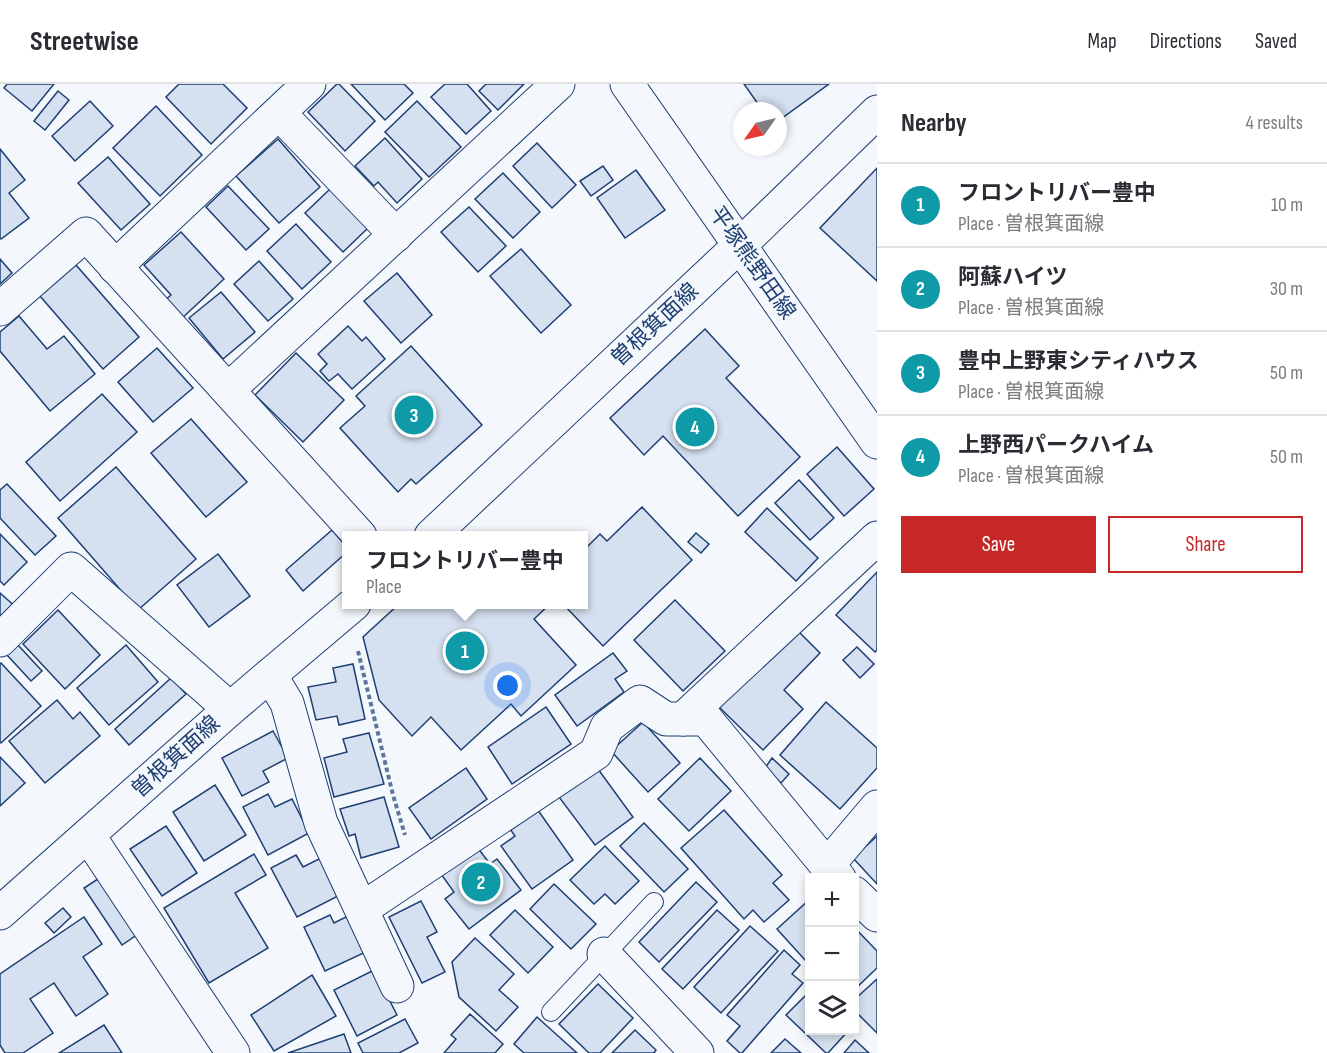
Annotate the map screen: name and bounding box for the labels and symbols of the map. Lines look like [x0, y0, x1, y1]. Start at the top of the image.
north arrow [733, 102, 787, 156]
street label: 平塚熊野田線 [703, 201, 801, 325]
street label: 曽根箕面線 [606, 278, 704, 372]
pin: 3 [394, 392, 434, 438]
pin: 4 [676, 404, 714, 450]
pin: 1 [446, 628, 484, 674]
your location [493, 671, 522, 700]
street label: 曽根箕面線 [126, 710, 226, 804]
pin: 2 [462, 860, 500, 904]

